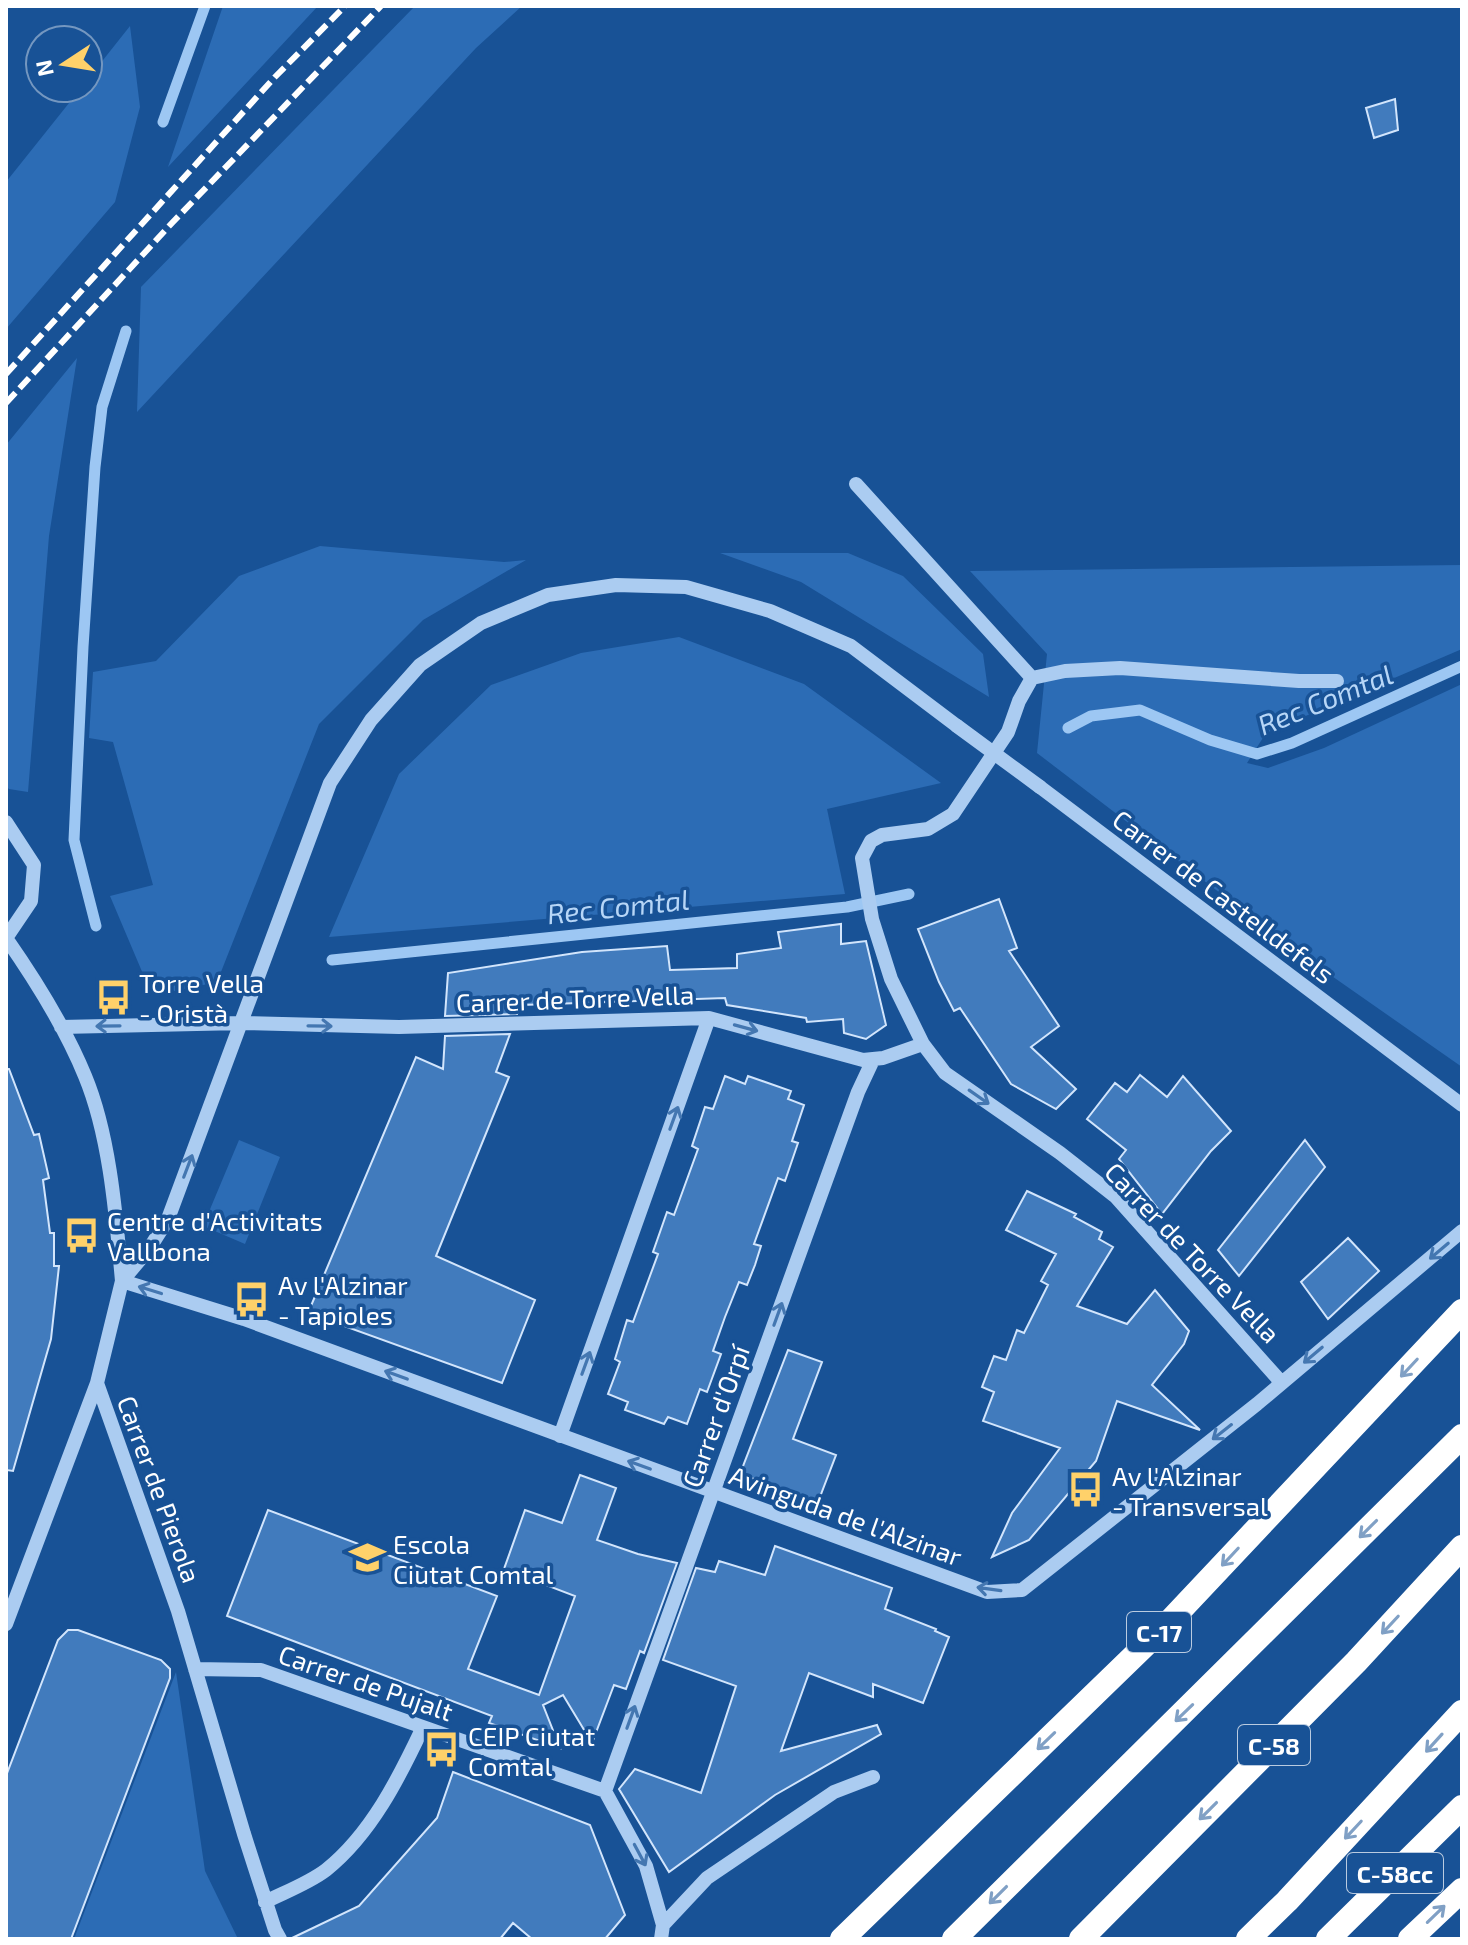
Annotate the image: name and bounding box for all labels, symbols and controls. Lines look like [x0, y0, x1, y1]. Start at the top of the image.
north arrow [24, 24, 104, 104]
text: N [29, 58, 58, 79]
water label: Rec Comtal [1252, 657, 1398, 741]
street label: Carrer de Castelldefels [1107, 803, 1341, 989]
water label: Rec Comtal [545, 882, 691, 930]
place label: Torre Vella - Oristà [139, 967, 264, 1028]
bus stop icon: Torre Vella - Oristà [94, 978, 132, 1016]
street label: Carrer de Torre Vella [455, 978, 695, 1018]
one-way arrow [95, 1018, 122, 1033]
one-way arrow [306, 1018, 333, 1034]
one-way arrow [733, 1021, 759, 1036]
one-way arrow [968, 1089, 990, 1105]
one-way arrow [667, 1106, 682, 1131]
one-way arrow [182, 1154, 196, 1179]
street label: Carrer de Torre Vella [1099, 1155, 1287, 1349]
place label: Centre d'Activitats Vallbona [107, 1205, 323, 1266]
bus stop icon: Centre d'Activitats Vallbona [62, 1216, 100, 1254]
one-way arrow [1429, 1242, 1450, 1260]
place label: Av l'Alzinar - Tapioles [278, 1269, 408, 1330]
bus stop icon: Av l'Alzinar - Tapioles [233, 1280, 271, 1318]
one-way arrow [138, 1281, 163, 1296]
one-way arrow [772, 1302, 786, 1326]
street label: Carrer d'Orpí [675, 1339, 756, 1491]
one-way arrow [1303, 1346, 1324, 1364]
one-way arrow [580, 1351, 594, 1375]
one-way arrow [1399, 1358, 1418, 1378]
one-way arrow [384, 1367, 409, 1381]
street label: Carrer de Pierola [112, 1391, 208, 1587]
one-way arrow [1212, 1424, 1233, 1441]
one-way arrow [628, 1457, 652, 1471]
street label: Avinguda de l'Alzinar [726, 1459, 966, 1571]
place label: Av l'Alzinar - Transversal [1112, 1460, 1268, 1521]
bus stop icon: Av l'Alzinar - Transversal [1067, 1471, 1105, 1509]
one-way arrow [1359, 1519, 1378, 1538]
place label: Escola Ciutat Comtal [393, 1528, 554, 1589]
school or university icon: Escola Ciutat Comtal [348, 1539, 386, 1577]
one-way arrow [1221, 1547, 1240, 1567]
one-way arrow [976, 1581, 1002, 1596]
road number: C-17 [1127, 1612, 1191, 1652]
one-way arrow [1381, 1615, 1400, 1635]
street label: Carrer de Pujalt [275, 1638, 457, 1726]
one-way arrow [1175, 1703, 1194, 1722]
one-way arrow [625, 1705, 640, 1730]
place label: CEIP Ciutat Comtal [468, 1720, 595, 1781]
road number: C-58 [1238, 1725, 1310, 1765]
bus stop icon: CEIP Ciutat Comtal [423, 1731, 461, 1769]
one-way arrow [1037, 1731, 1056, 1750]
one-way arrow [1426, 1732, 1444, 1752]
one-way arrow [1199, 1801, 1218, 1820]
one-way arrow [1344, 1820, 1363, 1840]
one-way arrow [633, 1843, 649, 1866]
road number: C-58cc [1347, 1853, 1443, 1893]
one-way arrow [988, 1886, 1008, 1905]
one-way arrow [1426, 1905, 1446, 1924]

